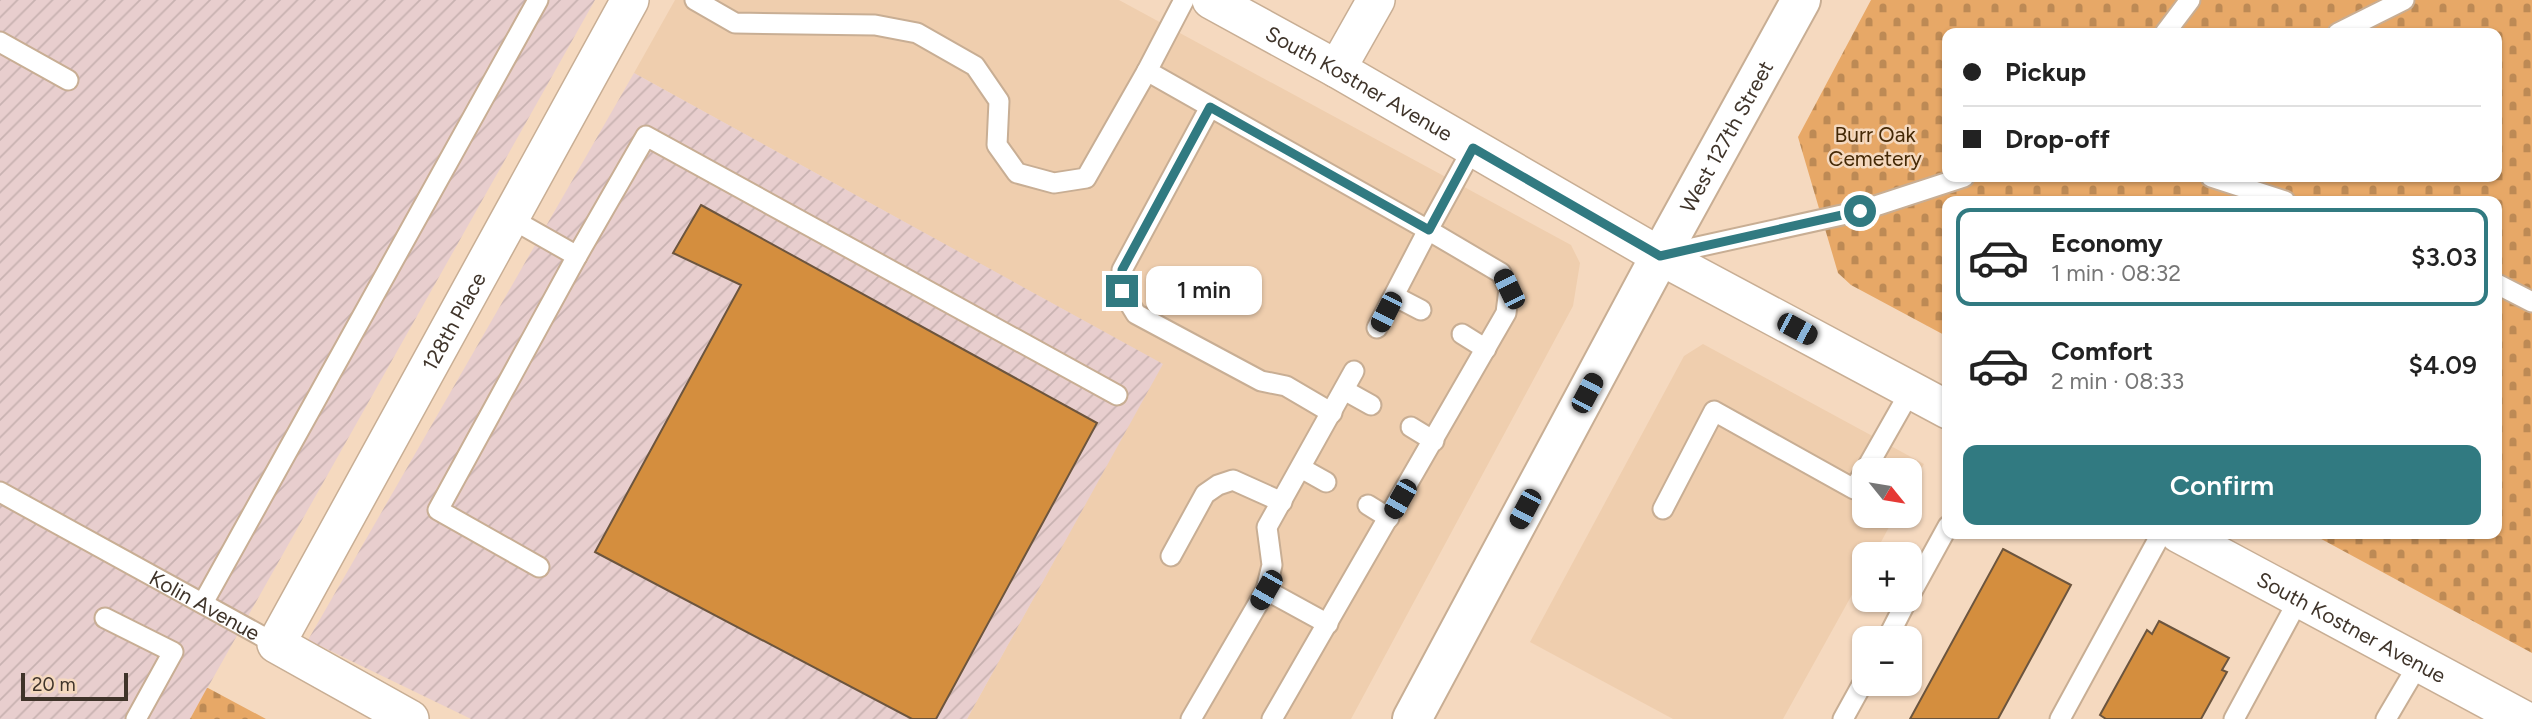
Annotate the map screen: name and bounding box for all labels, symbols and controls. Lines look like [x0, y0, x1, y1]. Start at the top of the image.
street label: South Kostner Avenue [1262, 20, 1457, 146]
street label: West 127th Street [1674, 56, 1778, 216]
text: Pickup [2005, 56, 2086, 88]
park label: Burr Oak Cemetery [1828, 122, 1922, 171]
text: Drop-off [2005, 123, 2110, 155]
route start [1844, 195, 1876, 227]
icon: car [1967, 226, 2030, 289]
text: Economy [2051, 227, 2163, 259]
text: $3.03 [2411, 241, 2477, 273]
text: 1 min · 08:32 [2051, 259, 2181, 287]
callout: 1 min [1146, 266, 1262, 316]
car [1491, 266, 1528, 312]
street label: 128th Place [416, 268, 491, 375]
route end [1106, 275, 1138, 307]
text: 1 min [1177, 276, 1231, 304]
car [1368, 289, 1405, 335]
car [1774, 310, 1821, 348]
icon: car [1967, 334, 2030, 397]
text: Comfort [2051, 335, 2153, 367]
text: $4.09 [2408, 349, 2477, 381]
text: 2 min · 08:33 [2051, 367, 2184, 395]
car [1568, 370, 1607, 416]
button: Confirm [1963, 445, 2481, 525]
north arrow [1852, 458, 1922, 528]
map controls [1852, 458, 1922, 696]
car [1381, 476, 1420, 522]
car [1506, 486, 1545, 532]
button: + [1852, 542, 1922, 612]
street label: Kolin Avenue [145, 564, 265, 645]
street label: South Kostner Avenue [2253, 566, 2450, 688]
car [1247, 567, 1286, 613]
button: − [1852, 626, 1922, 696]
scale bar [21, 670, 128, 702]
text: 20 m [32, 673, 76, 696]

